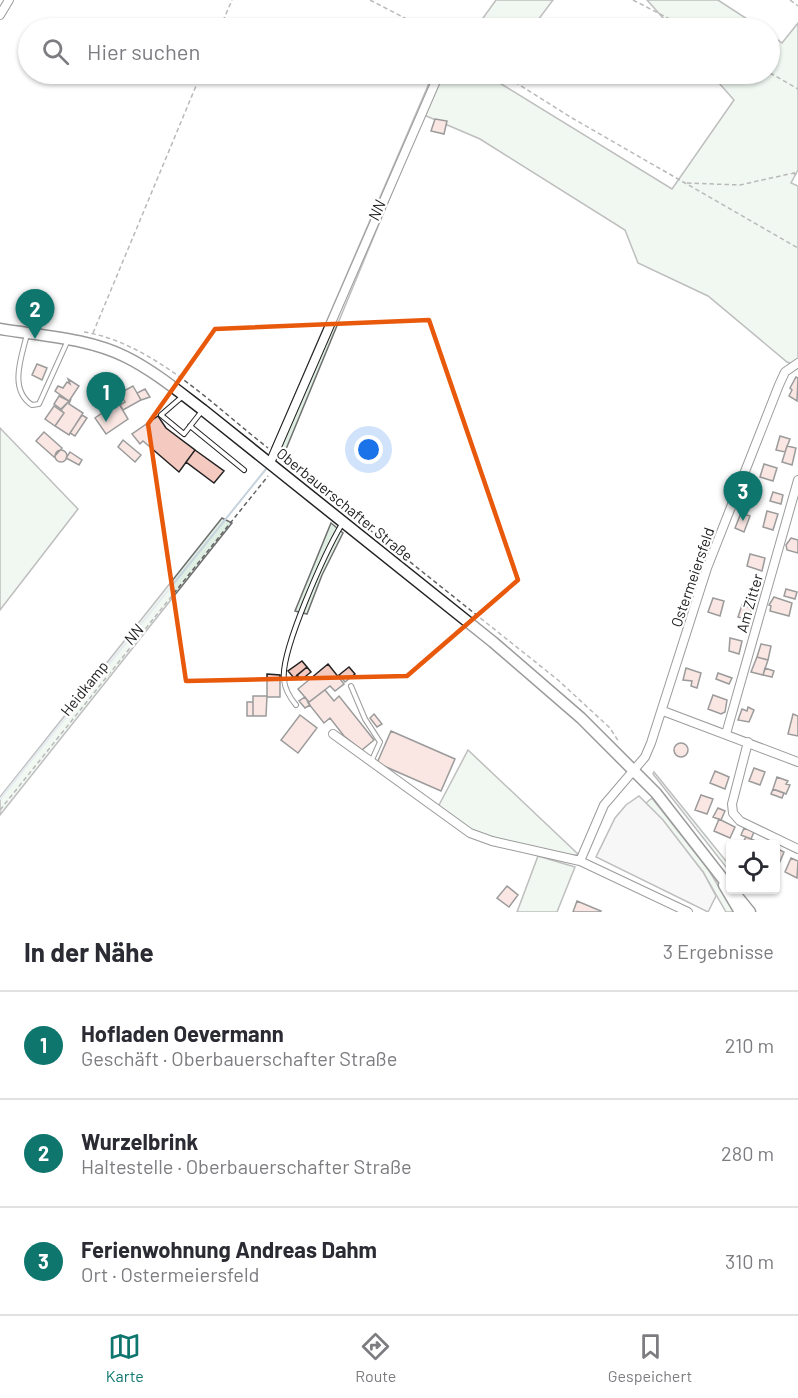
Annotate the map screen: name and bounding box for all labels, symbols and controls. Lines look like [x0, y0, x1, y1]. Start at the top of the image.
search box [18, 18, 780, 84]
icon: search [39, 35, 72, 68]
text: Hier suchen [87, 38, 200, 64]
water label: NN [363, 196, 389, 223]
pin: 2 [15, 290, 54, 339]
pin: 1 [86, 372, 126, 422]
your location [354, 435, 383, 464]
street label: Oberbauerschafter Straße [273, 444, 417, 564]
pin: 3 [724, 472, 762, 521]
street label: Ostermeiersfeld [667, 525, 717, 629]
street label: Am Zitter [732, 571, 766, 635]
water label: NN [119, 620, 147, 648]
street label: Heidkamp [56, 657, 112, 719]
map controls [726, 840, 780, 894]
button: locate [726, 840, 780, 894]
text: In der Nähe [24, 936, 154, 967]
text: 3 Ergebnisse [663, 939, 774, 963]
text: Hofladen Oevermann [81, 1020, 284, 1046]
text: 1 [40, 1033, 47, 1057]
text: 210 m [725, 1033, 774, 1057]
text: Geschäft · Oberbauerschafter Straße [81, 1046, 397, 1070]
text: Wurzelbrink [81, 1128, 198, 1154]
text: 2 [38, 1141, 49, 1165]
text: 280 m [721, 1141, 774, 1165]
text: Haltestelle · Oberbauerschafter Straße [81, 1154, 412, 1178]
text: Ferienwohnung Andreas Dahm [81, 1236, 377, 1262]
text: 3 [38, 1249, 49, 1273]
text: 310 m [725, 1249, 774, 1273]
text: Ort · Ostermeiersfeld [81, 1262, 259, 1286]
tab: Karte [106, 1330, 144, 1385]
tab: Route [355, 1330, 396, 1385]
tab: Gespeichert [608, 1330, 692, 1385]

